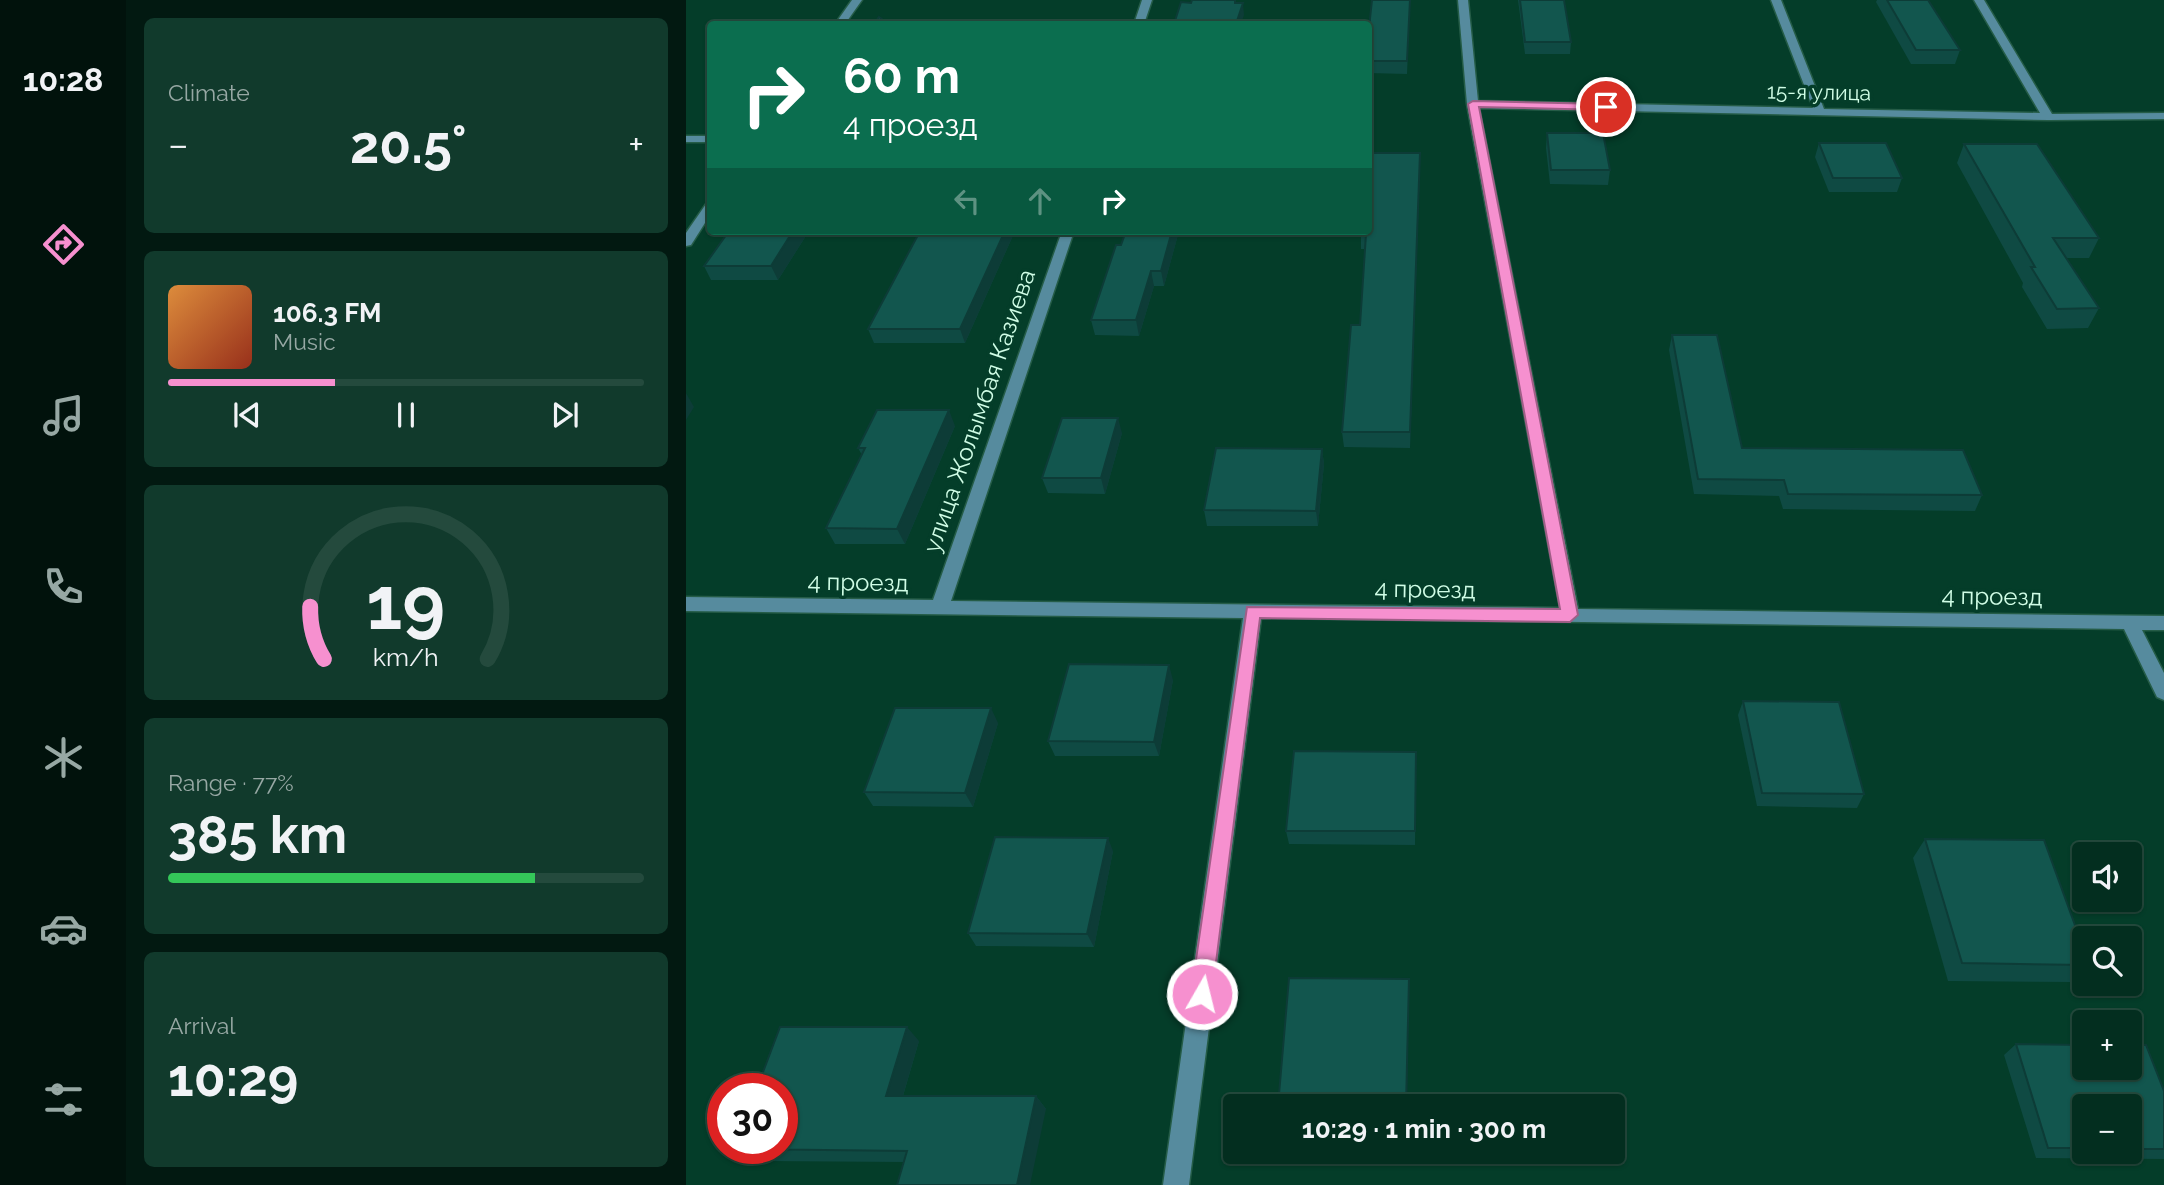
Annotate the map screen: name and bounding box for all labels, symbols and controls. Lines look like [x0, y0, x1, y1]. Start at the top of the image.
text: 60 m [843, 47, 960, 104]
icon: right [728, 49, 819, 140]
text: 10:28 [23, 61, 103, 98]
pin [1576, 77, 1636, 137]
text: Climate [168, 79, 250, 106]
street label: 15-я улица [1767, 79, 1871, 105]
icon: arrive [1587, 88, 1625, 126]
text: 4 проезд [843, 106, 978, 143]
text: 20.5° [350, 114, 467, 175]
text: − [168, 122, 188, 167]
text: + [628, 122, 644, 167]
icon: left [948, 182, 986, 220]
icon: ahead [1021, 182, 1059, 220]
icon: right [1094, 182, 1132, 220]
icon: directions [39, 220, 88, 269]
street label: улица Жолымбая Казиева [917, 266, 1041, 556]
text: 106.3 FM [273, 298, 382, 328]
text: Music [273, 328, 336, 355]
icon: music [39, 391, 88, 440]
icon: previous [228, 396, 266, 434]
icon: pause [387, 396, 425, 434]
icon: next [546, 396, 584, 434]
text: 19 [367, 561, 445, 646]
icon: phone [39, 562, 88, 611]
street label: 4 проезд [807, 567, 909, 597]
street label: 4 проезд [1374, 574, 1476, 604]
street label: 4 проезд [1941, 581, 2043, 611]
text: km/h [373, 641, 439, 671]
icon: climate [39, 733, 88, 782]
text: Range · 77% [168, 769, 294, 796]
text: 385 km [168, 804, 347, 865]
map controls [2072, 842, 2142, 1164]
button: sound [2072, 842, 2142, 912]
icon: car [39, 904, 88, 953]
button: search [2072, 926, 2142, 996]
position arrow [1165, 957, 1239, 1031]
button: + [2072, 1010, 2142, 1080]
text: Arrival [168, 1012, 235, 1039]
text: 10:29 [168, 1047, 298, 1108]
speed limit sign: 30 [707, 1073, 798, 1164]
icon: filters [39, 1075, 88, 1124]
button: − [2072, 1094, 2142, 1164]
text: 10:29 · 1 min · 300 m [1302, 1114, 1546, 1144]

